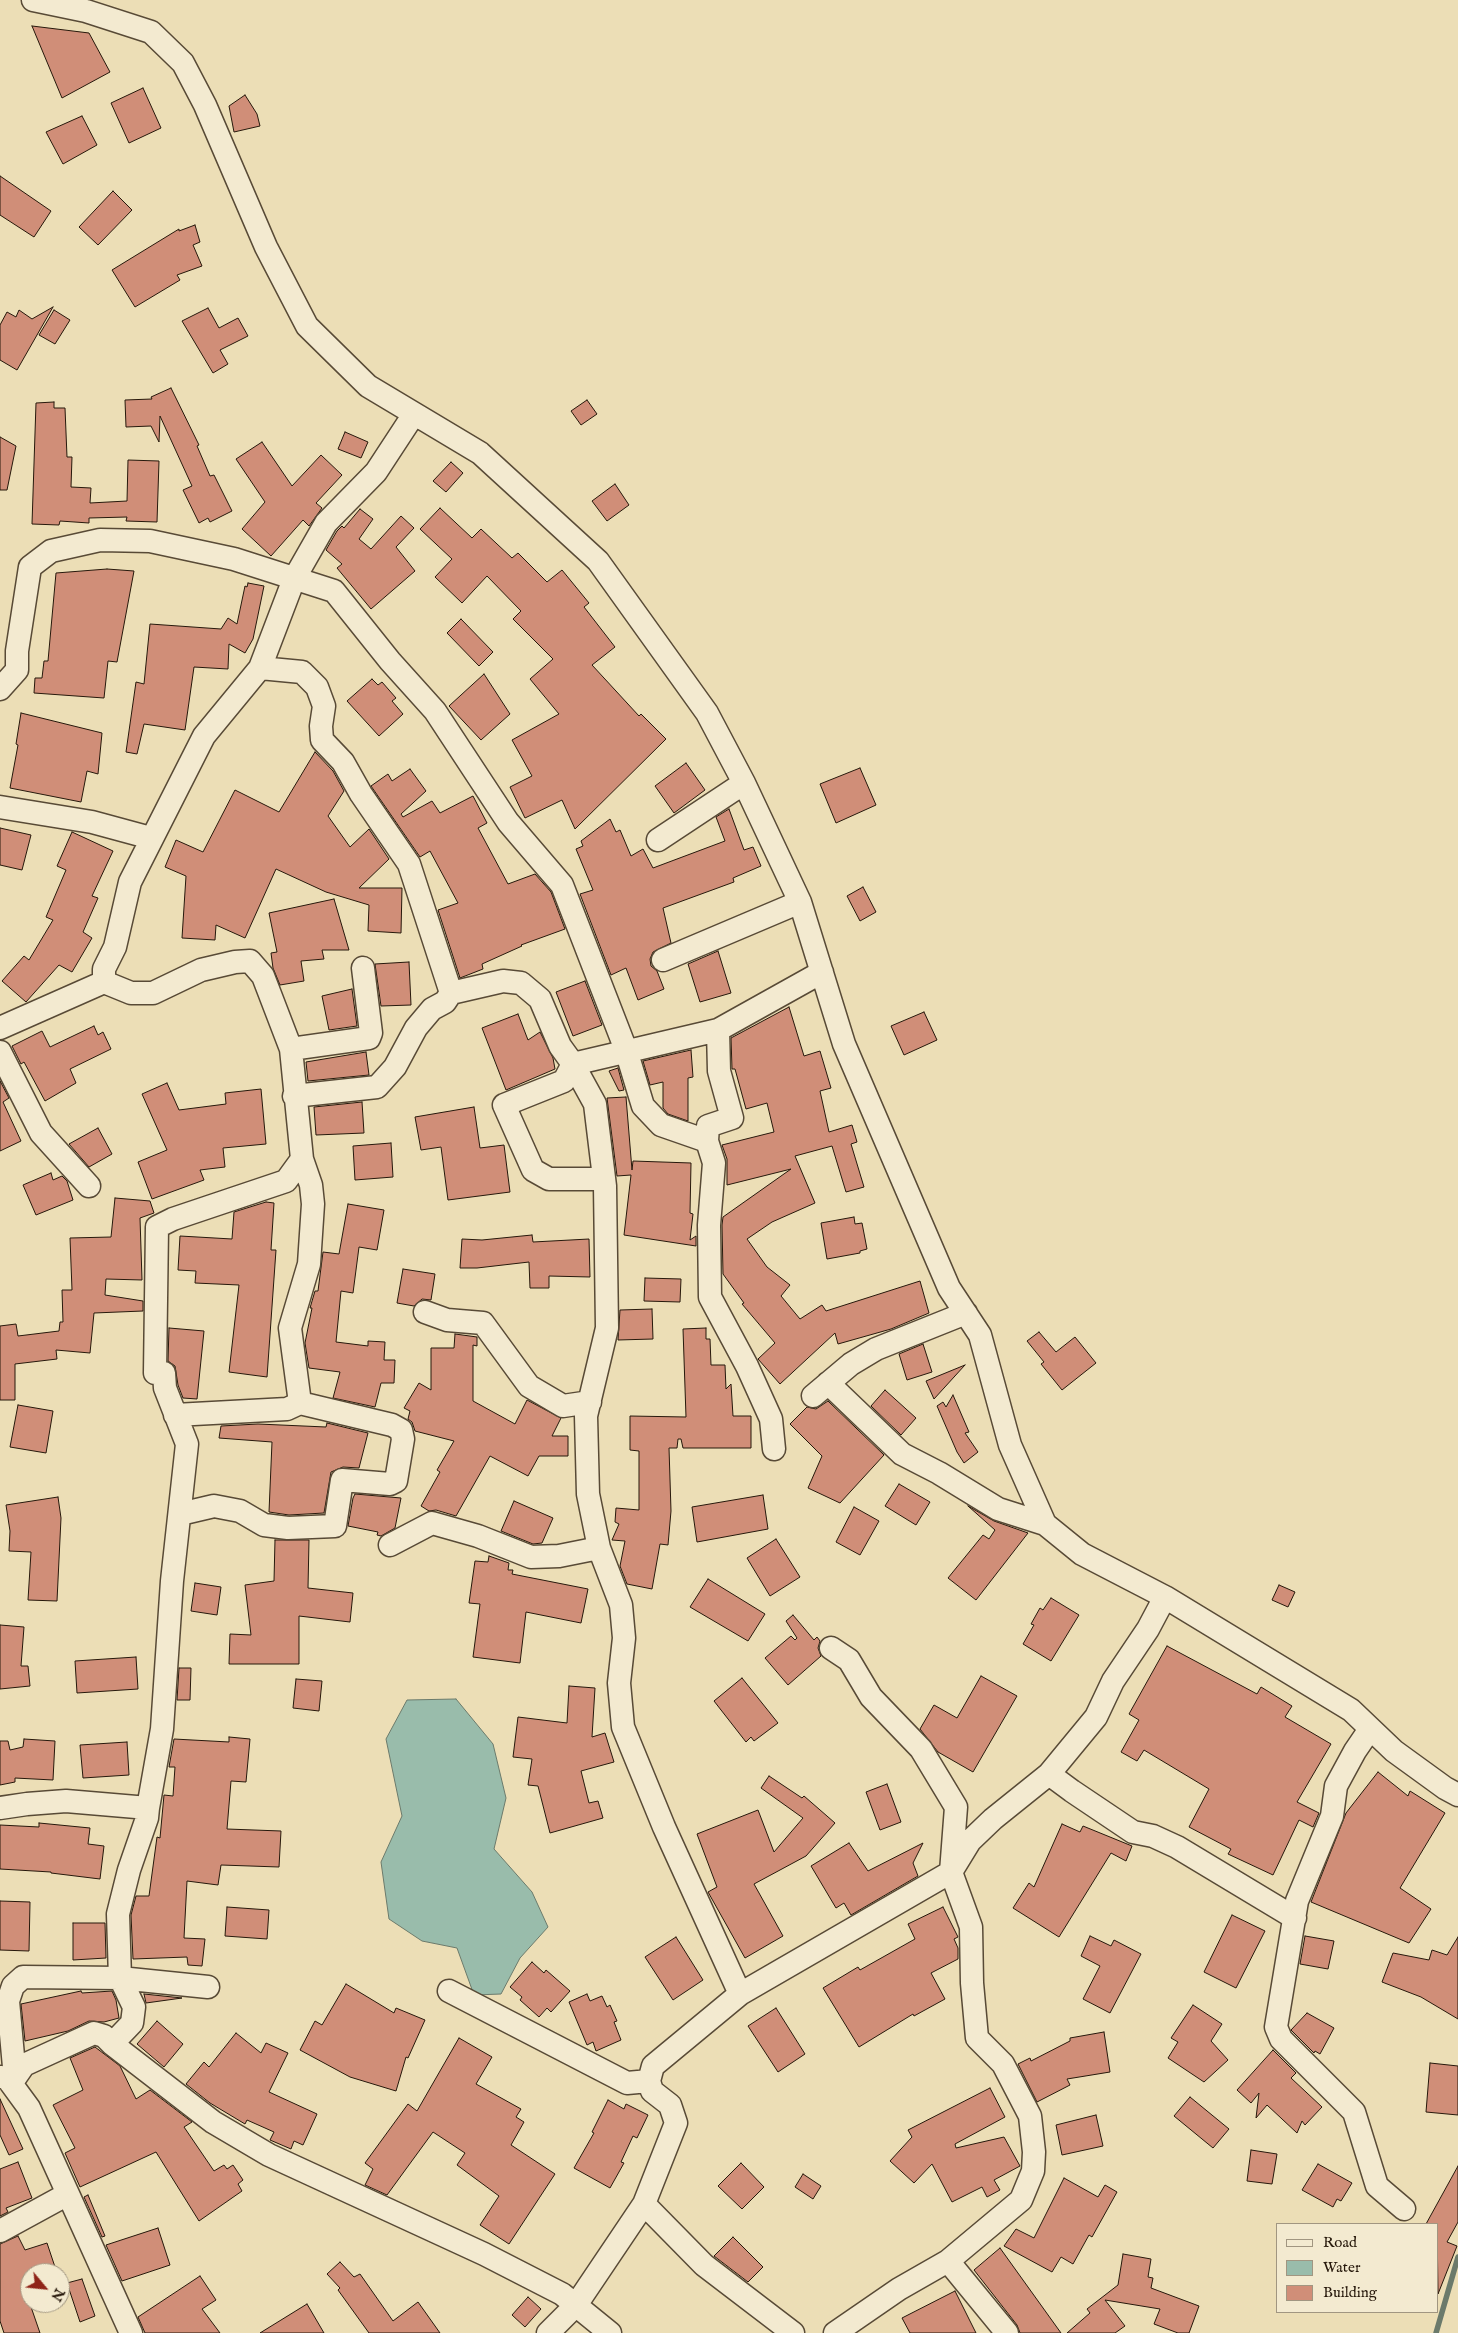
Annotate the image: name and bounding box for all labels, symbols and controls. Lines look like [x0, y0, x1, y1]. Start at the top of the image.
legend [1276, 2223, 1438, 2313]
text: Road [1323, 2233, 1357, 2252]
text: Water [1323, 2258, 1360, 2277]
north arrow [20, 2263, 70, 2313]
text: Building [1323, 2283, 1377, 2302]
text: N [47, 2285, 68, 2304]

